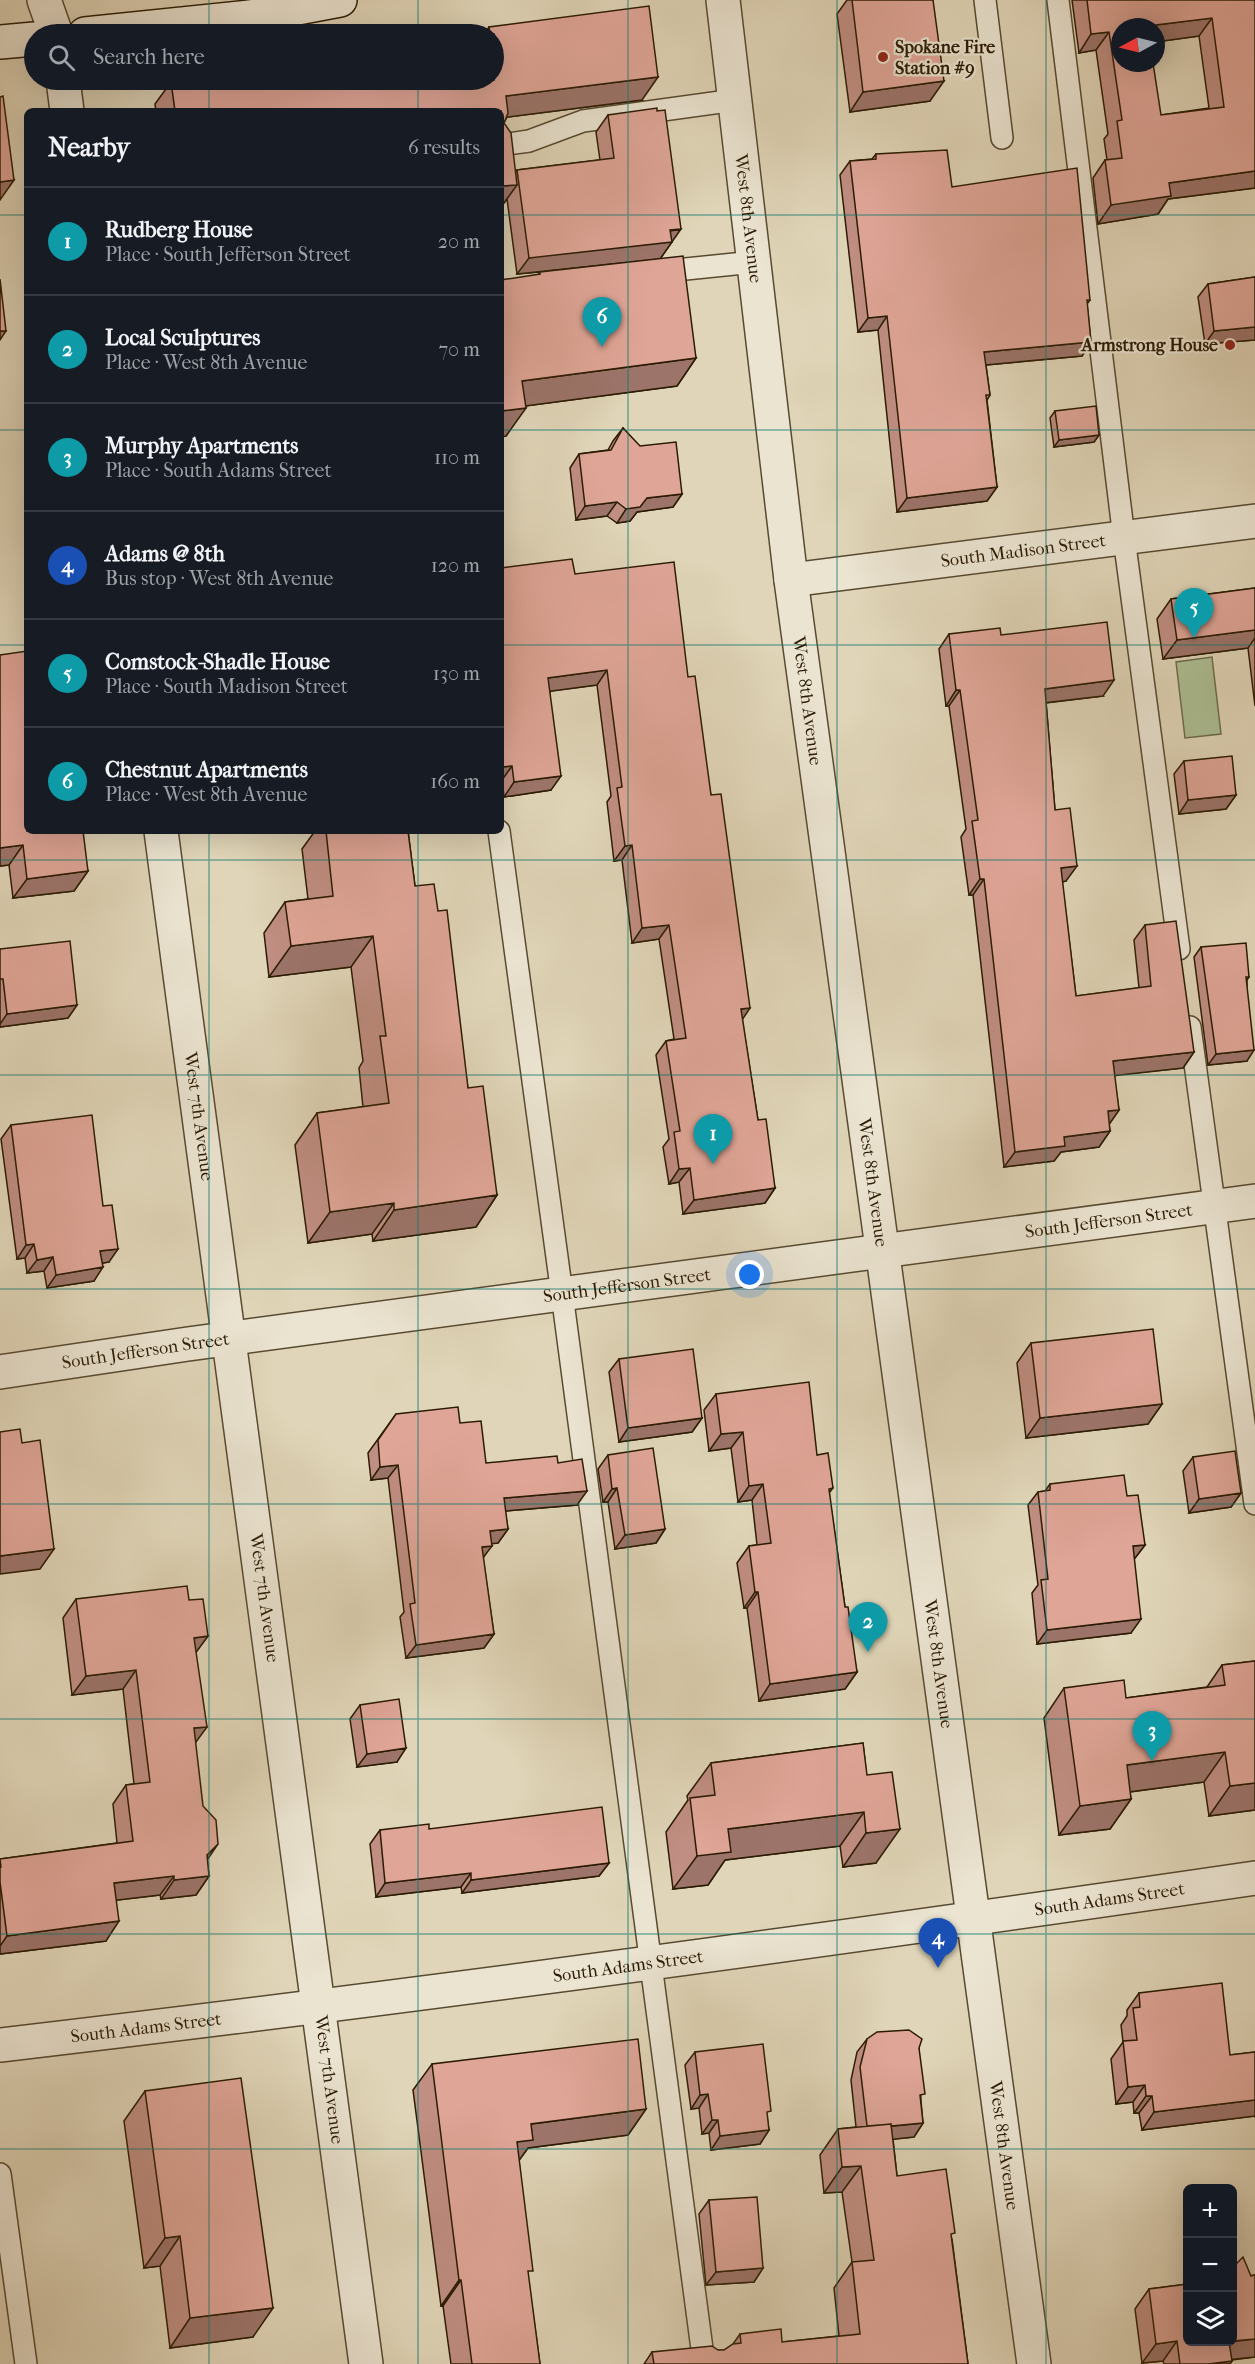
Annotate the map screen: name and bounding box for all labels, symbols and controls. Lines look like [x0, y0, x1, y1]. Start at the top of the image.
north arrow [1111, 18, 1165, 72]
search box [24, 24, 504, 90]
place label: Spokane Fire Station #9 [895, 37, 995, 79]
icon: search [45, 41, 78, 74]
text: Search here [93, 44, 205, 70]
marker: Spokane Fire Station #9 [876, 50, 890, 64]
text: Nearby [48, 132, 130, 163]
text: 6 results [408, 136, 480, 159]
street label: West 8th Avenue [730, 152, 766, 284]
text: Rudberg House [105, 217, 253, 243]
text: 1 [64, 230, 71, 253]
text: 20 m [438, 230, 480, 253]
text: Place · South Jefferson Street [105, 243, 351, 266]
pin: 6 [582, 298, 622, 347]
text: Local Sculptures [105, 325, 260, 351]
place label: Armstrong House [1080, 335, 1218, 356]
text: 2 [62, 338, 73, 361]
text: 70 m [438, 338, 480, 361]
marker: Armstrong House [1223, 338, 1237, 352]
text: Place · West 8th Avenue [105, 351, 307, 374]
text: Murphy Apartments [105, 433, 298, 459]
text: 3 [63, 446, 72, 469]
text: 110 m [434, 446, 480, 469]
text: Place · South Adams Street [105, 459, 332, 482]
street label: South Madison Street [939, 530, 1108, 572]
text: Adams @ 8th [105, 541, 225, 567]
text: 4 [62, 554, 73, 577]
text: 120 m [431, 554, 480, 577]
text: Bus stop · West 8th Avenue [105, 567, 333, 590]
pin: 5 [1174, 588, 1214, 638]
street label: West 8th Avenue [788, 634, 826, 767]
text: Comstock-Shadle House [105, 649, 330, 675]
text: 5 [63, 662, 72, 685]
text: 130 m [433, 662, 480, 685]
text: Place · South Madison Street [105, 675, 348, 698]
text: Chestnut Apartments [105, 757, 308, 783]
text: 6 [62, 770, 73, 793]
text: 160 m [430, 770, 480, 793]
text: Place · West 8th Avenue [105, 783, 307, 806]
street label: West 7th Avenue [179, 1050, 218, 1182]
pin: 1 [694, 1114, 732, 1164]
street label: West 8th Avenue [853, 1116, 892, 1248]
street label: South Jefferson Street [1024, 1199, 1194, 1243]
your location [735, 1260, 764, 1289]
street label: South Jefferson Street [542, 1264, 713, 1307]
street label: South Jefferson Street [60, 1329, 231, 1374]
street label: West 7th Avenue [245, 1531, 283, 1664]
street label: West 8th Avenue [919, 1597, 957, 1730]
pin: 2 [848, 1602, 888, 1652]
pin: 3 [1132, 1712, 1172, 1761]
street label: South Adams Street [1033, 1878, 1187, 1921]
pin: 4 [918, 1918, 958, 1968]
street label: South Adams Street [552, 1946, 705, 1987]
street label: South Adams Street [69, 2008, 223, 2048]
street label: West 7th Avenue [310, 2013, 348, 2145]
street label: West 8th Avenue [984, 2079, 1023, 2212]
map controls [1183, 2184, 1237, 2346]
button: + [1183, 2184, 1237, 2238]
button: − [1183, 2238, 1237, 2292]
button: layers [1183, 2292, 1237, 2346]

